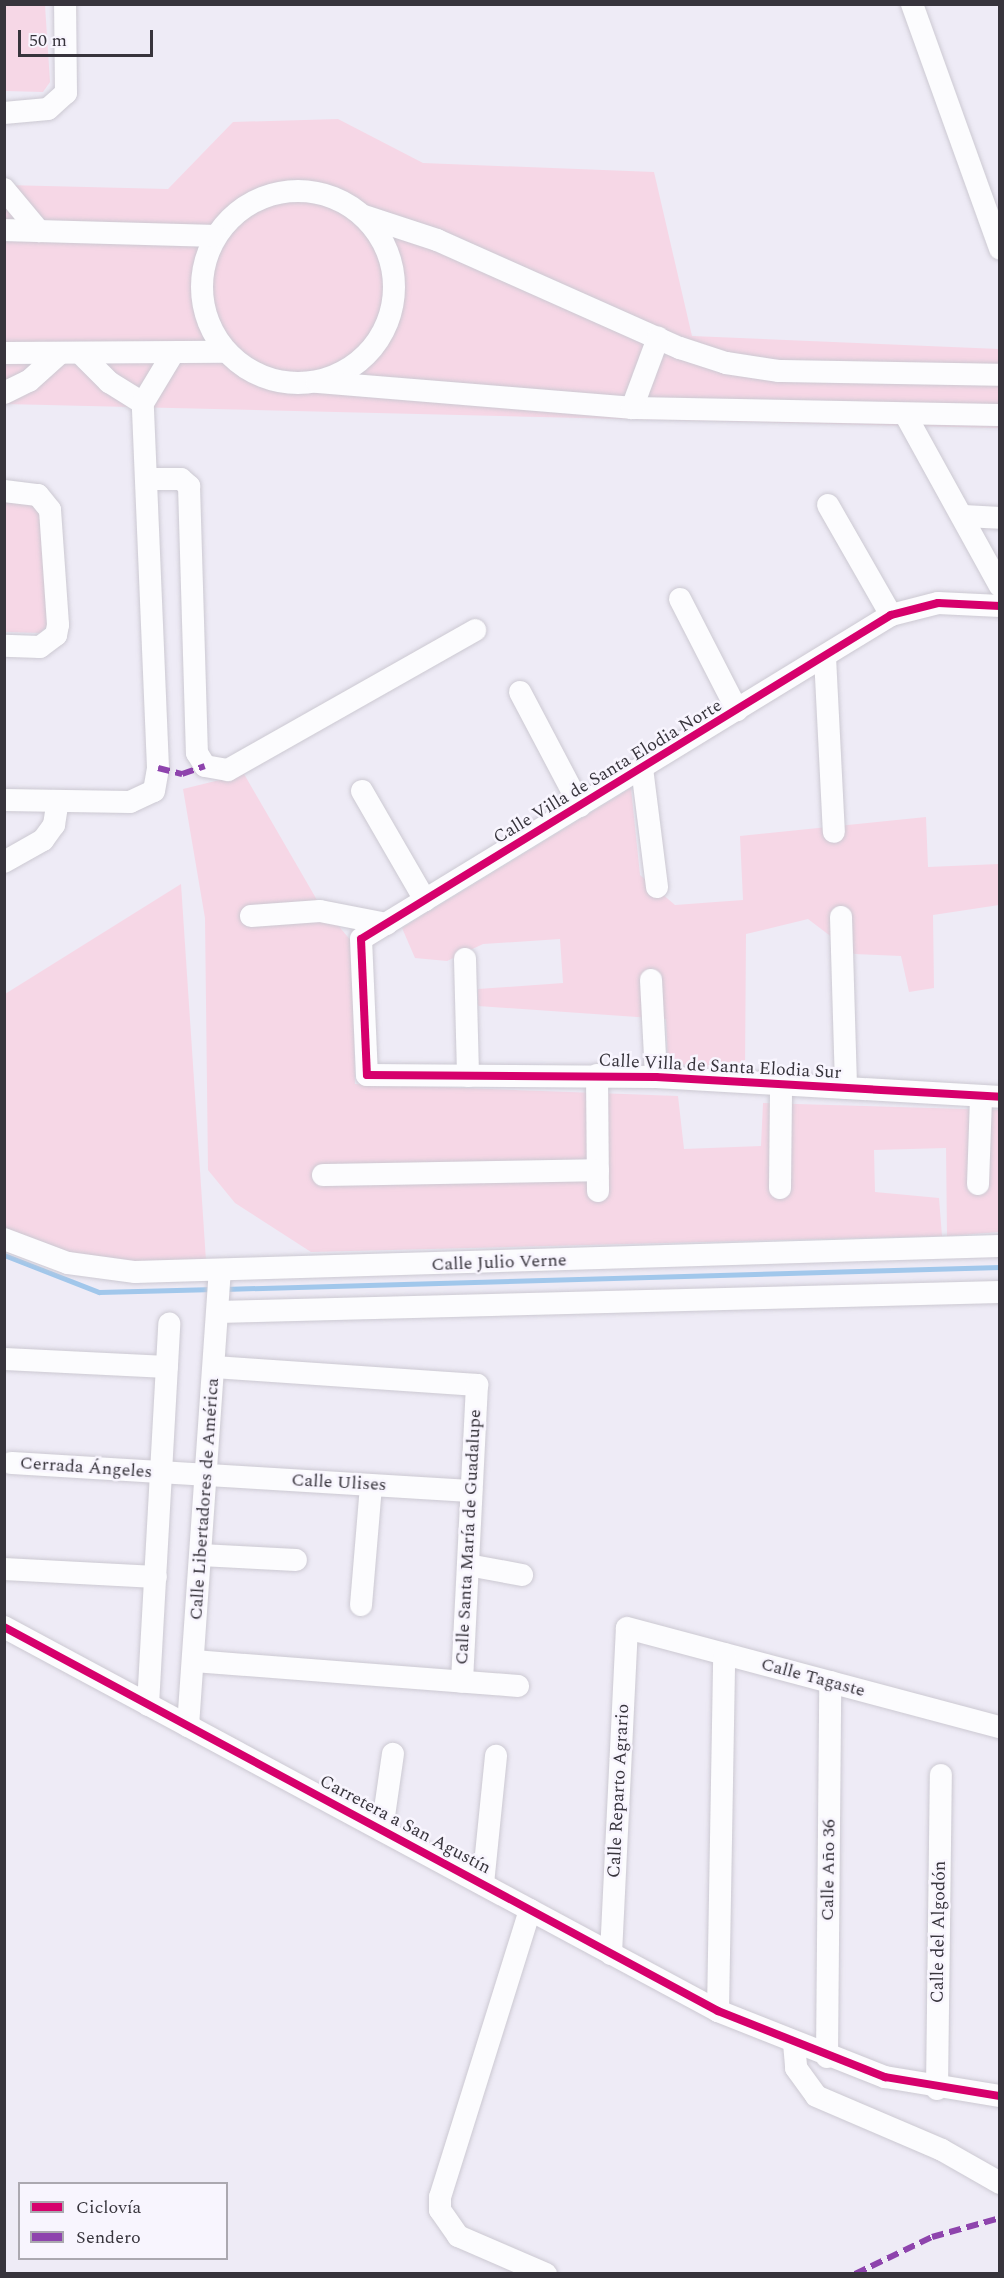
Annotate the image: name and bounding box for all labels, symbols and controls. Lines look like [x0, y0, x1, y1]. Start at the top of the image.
scale bar [21, 18, 156, 56]
text: 50 m [29, 27, 67, 54]
street label: Calle Villa de Santa Elodia Norte [490, 695, 726, 849]
street label: Calle Villa de Santa Elodia Sur [598, 1050, 842, 1084]
street label: Calle Julio Verne [431, 1250, 567, 1276]
street label: Calle Libertadores de América [186, 1377, 224, 1621]
street label: Calle Santa María de Guadalupe [452, 1409, 486, 1665]
street label: Cerrada Ángeles [19, 1453, 153, 1483]
street label: Calle Ulises [291, 1470, 387, 1496]
street label: Calle Tagaste [759, 1654, 867, 1702]
street label: Calle Reparto Agrario [604, 1703, 634, 1879]
street label: Carretera a San Agustín [316, 1771, 494, 1879]
street label: Calle Año 36 [817, 1819, 841, 1921]
street label: Calle del Algodón [927, 1861, 951, 2003]
legend [18, 2182, 228, 2260]
text: Ciclovía [76, 2194, 141, 2221]
text: Sendero [76, 2224, 141, 2251]

